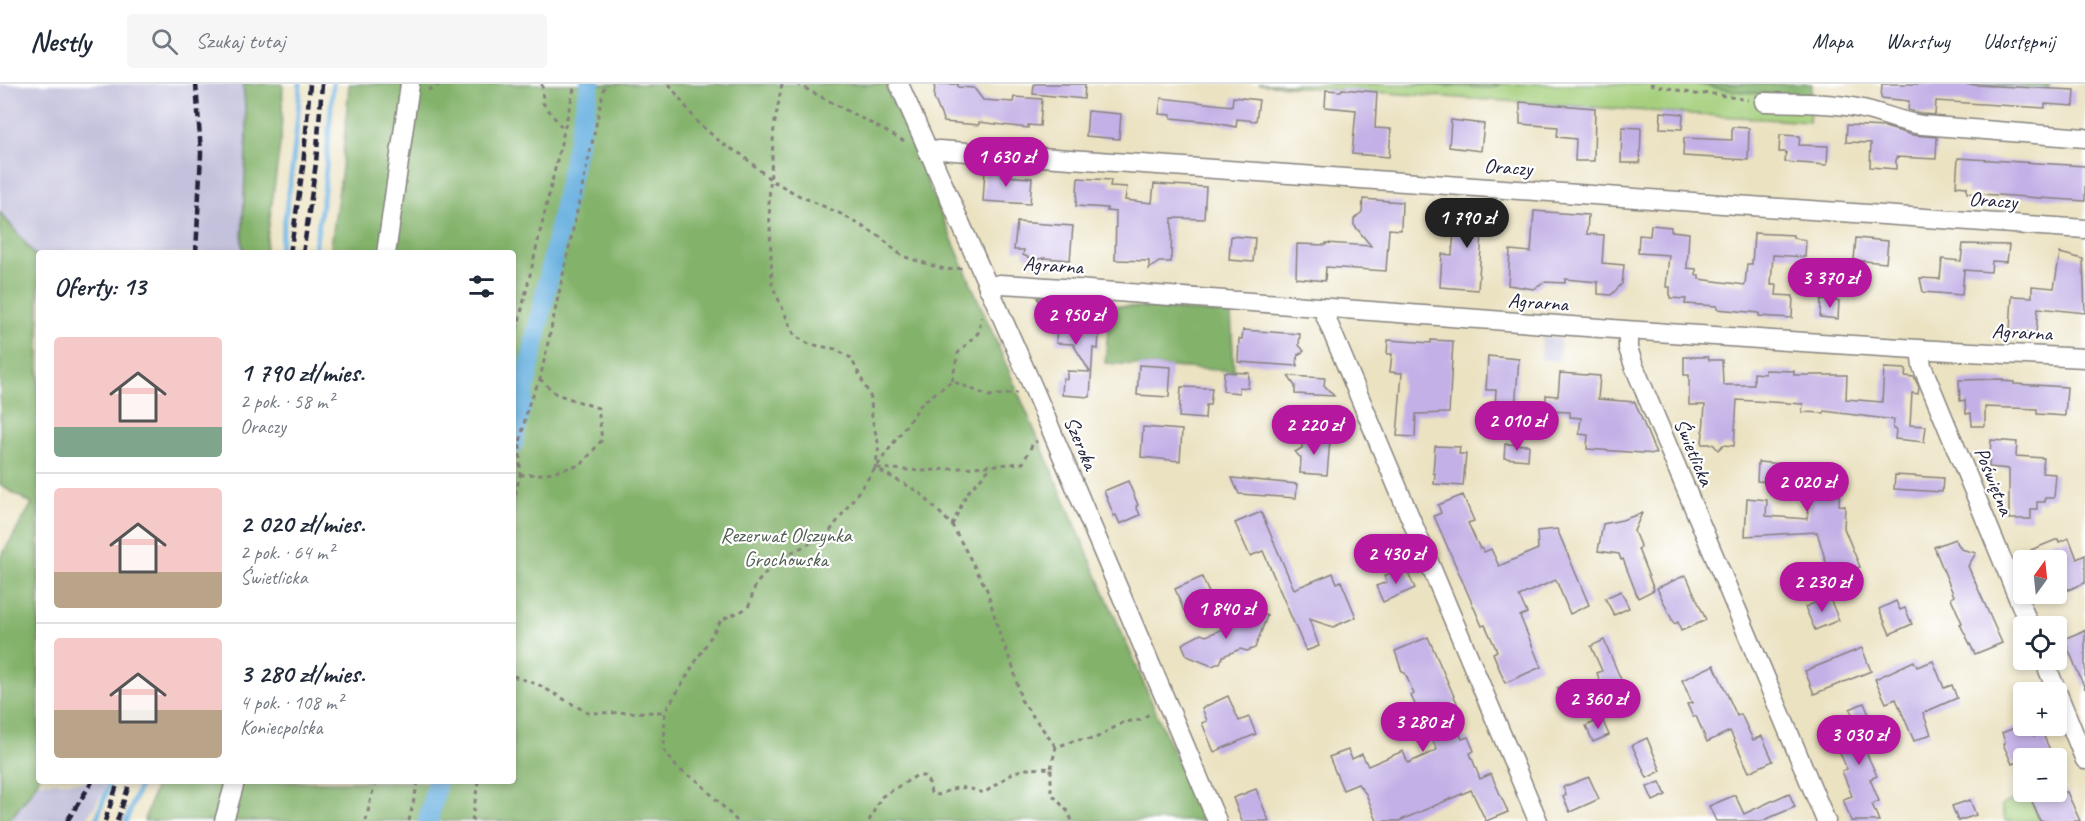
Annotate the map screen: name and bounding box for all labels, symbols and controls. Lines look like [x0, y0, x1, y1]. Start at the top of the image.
search box [127, 14, 547, 68]
text: Nestly [30, 24, 91, 59]
icon: search [148, 25, 181, 58]
text: Szukaj tutaj [196, 27, 285, 55]
text: Mapa [1812, 28, 1853, 54]
text: Warstwy [1886, 28, 1950, 54]
text: Udostępnij [1983, 28, 2055, 54]
pin: 1 630 zł [944, 137, 1068, 188]
text: 1 630 zł [978, 144, 1034, 169]
street label: Oraczy [1483, 152, 1535, 182]
street label: Oraczy [1968, 185, 2020, 215]
pin: 1 790 zł [1405, 198, 1529, 249]
text: 1 790 zł [1439, 205, 1495, 230]
street label: Agrarna [1022, 250, 1085, 280]
pin: 3 370 zł [1768, 258, 1892, 309]
text: 3 370 zł [1802, 265, 1858, 290]
text: Oferty: 13 [54, 270, 146, 303]
icon: filters [465, 270, 498, 303]
street label: Agrarna [1507, 287, 1570, 317]
pin: 2 950 zł [1014, 295, 1138, 346]
text: 2 950 zł [1048, 302, 1104, 327]
street label: Agrarna [1991, 317, 2054, 347]
text: 1 790 zł/mies. [240, 356, 364, 389]
icon: home [102, 361, 174, 433]
text: 2 pok. · 58 m² [240, 389, 334, 414]
pin: 2 010 zł [1455, 401, 1579, 452]
pin: 2 220 zł [1252, 405, 1376, 456]
text: 2 010 zł [1489, 408, 1545, 433]
street label: Szeroka [1058, 412, 1105, 476]
text: 2 220 zł [1286, 412, 1342, 437]
text: Oraczy [240, 414, 286, 439]
street label: Świetlicka [1668, 414, 1721, 491]
street label: Poświętna [1969, 443, 2020, 521]
pin: 2 020 zł [1745, 462, 1869, 513]
text: 2 020 zł [1779, 469, 1835, 494]
text: 2 020 zł/mies. [240, 507, 365, 540]
icon: home [102, 512, 174, 584]
park label: Rezerwat Olszynka Grochowska [720, 522, 854, 572]
pin: 2 430 zł [1334, 534, 1458, 585]
text: 2 pok. · 64 m² [240, 540, 334, 565]
text: 2 430 zł [1368, 541, 1424, 566]
north arrow [2013, 550, 2067, 604]
map controls [2013, 550, 2067, 802]
pin: 2 230 zł [1760, 562, 1884, 613]
text: Świetlicka [240, 565, 307, 590]
text: 2 230 zł [1794, 569, 1850, 594]
pin: 1 840 zł [1164, 589, 1288, 640]
text: 1 840 zł [1198, 596, 1254, 621]
button: locate [2013, 616, 2067, 670]
text: 3 280 zł/mies. [240, 657, 365, 690]
icon: home [102, 662, 174, 734]
pin: 2 360 zł [1536, 679, 1660, 730]
button: + [2013, 682, 2067, 736]
text: 2 360 zł [1570, 686, 1626, 711]
text: 4 pok. · 108 m² [240, 690, 343, 715]
pin: 3 280 zł [1361, 702, 1485, 753]
text: 3 280 zł [1395, 709, 1451, 734]
text: Koniecpolska [240, 715, 322, 740]
pin: 3 030 zł [1797, 715, 1921, 766]
text: 3 030 zł [1831, 722, 1887, 747]
button: − [2013, 748, 2067, 802]

